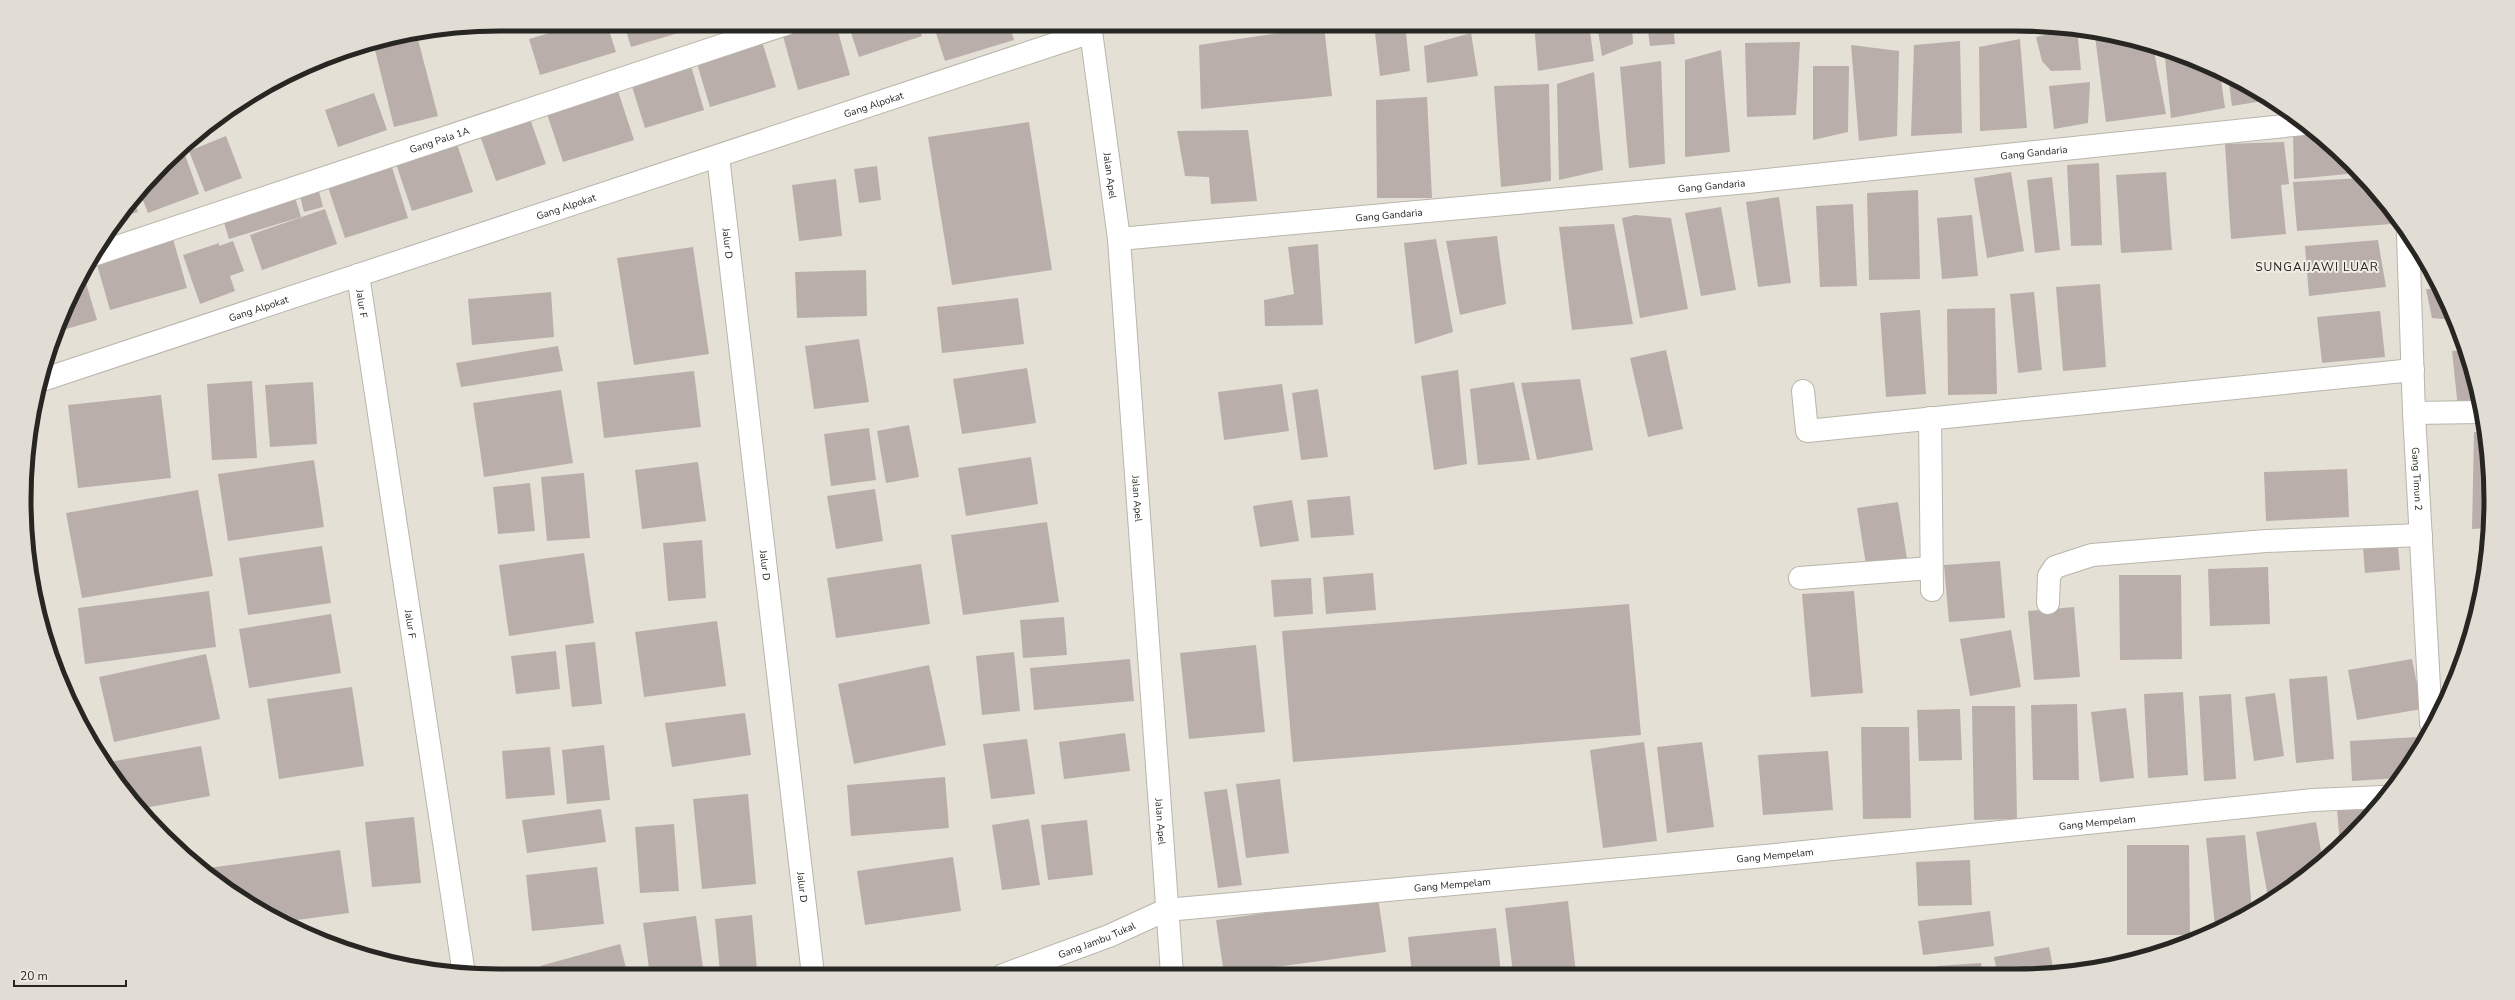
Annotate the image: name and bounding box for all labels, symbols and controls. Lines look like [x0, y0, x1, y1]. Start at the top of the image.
street label: Gang Alpokat [842, 89, 906, 122]
street label: Gang Pala 1A [408, 124, 472, 157]
street label: Gang Gandaria [2000, 143, 2068, 164]
street label: Jalan Apel [1099, 151, 1120, 200]
street label: Gang Gandaria [1677, 176, 1746, 196]
street label: Gang Alpokat [535, 191, 598, 224]
street label: Gang Gandaria [1355, 206, 1423, 226]
street label: Jalur D [718, 226, 736, 260]
district label: SUNGAIJAWI LUAR [2255, 259, 2379, 275]
street label: Jalur F [352, 288, 371, 320]
street label: Gang Alpokat [227, 293, 291, 326]
street label: Gang Timun 2 [2408, 447, 2425, 511]
street label: Jalan Apel [1128, 474, 1145, 522]
street label: Jalur D [756, 548, 773, 581]
street label: Jalur F [401, 608, 419, 640]
street label: Jalan Apel [1151, 797, 1169, 845]
street label: Gang Mempelam [2058, 812, 2136, 834]
street label: Gang Mempelam [1736, 845, 1814, 867]
street label: Jalur D [793, 870, 811, 903]
street label: Gang Mempelam [1413, 875, 1491, 896]
street label: Gang Jambu Tukal [1056, 919, 1138, 962]
scale bar [14, 962, 126, 988]
text: 20 m [20, 968, 48, 984]

